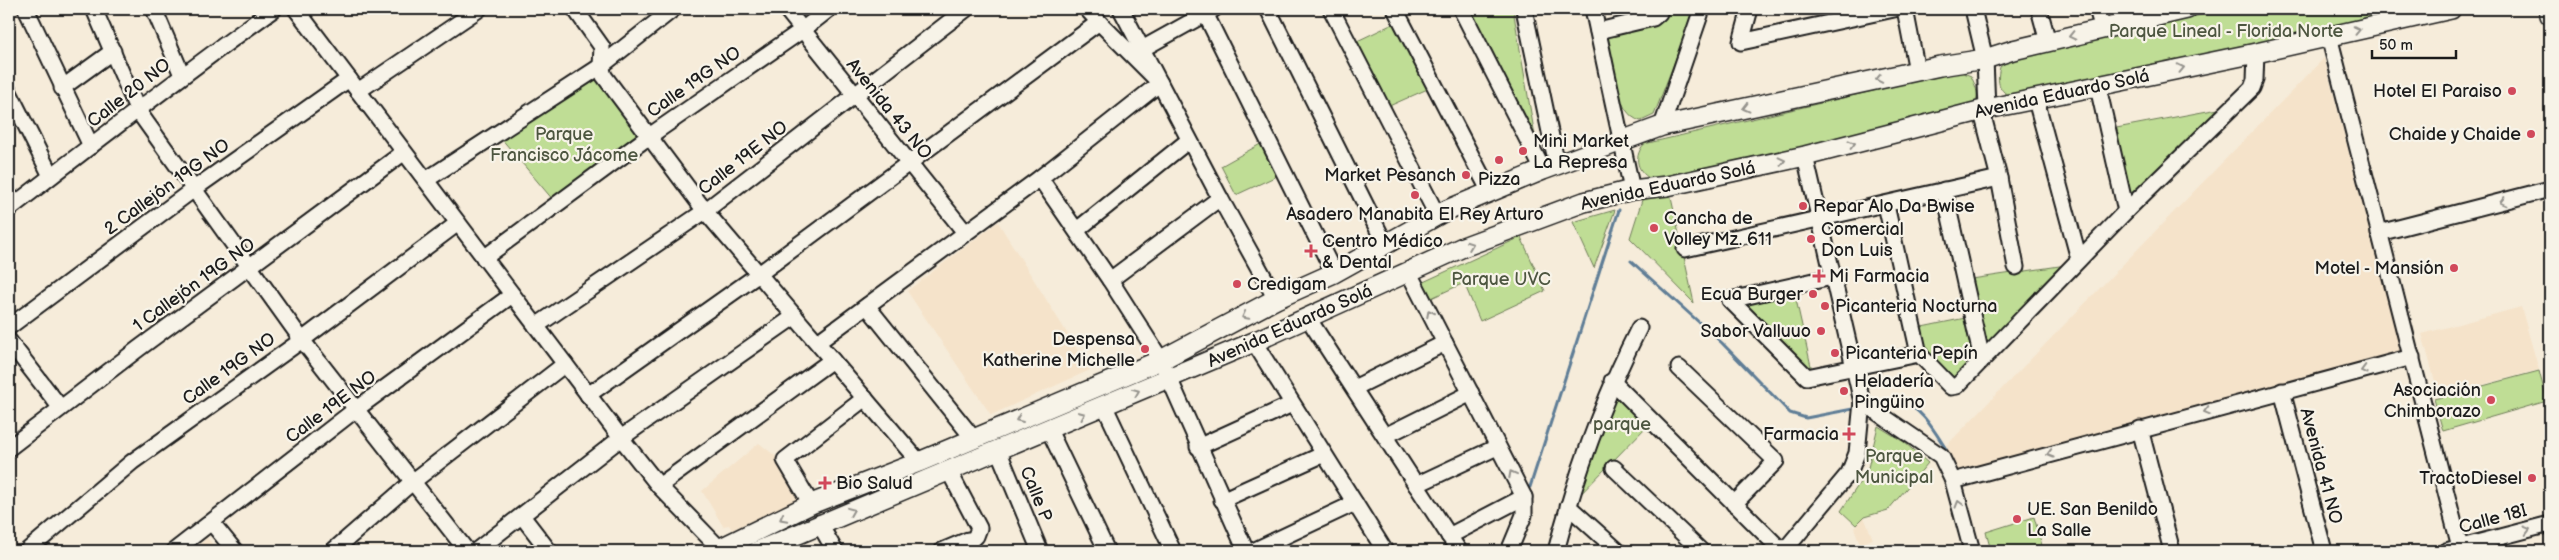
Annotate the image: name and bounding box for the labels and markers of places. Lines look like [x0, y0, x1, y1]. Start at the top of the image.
place label: Hotel El Paraiso [2373, 81, 2502, 102]
marker: Hotel El Paraiso [2506, 85, 2518, 97]
place label: Chaide y Chaide [2389, 124, 2521, 145]
marker: Chaide y Chaide [2525, 128, 2537, 140]
place label: Mini Market La Represa [1533, 131, 1629, 173]
marker: Mini Market La Represa [1517, 145, 1529, 157]
marker: Pizza [1493, 154, 1505, 166]
place label: Market Pesanch [1324, 165, 1456, 186]
marker: Market Pesanch [1460, 169, 1472, 181]
place label: Pizza [1478, 169, 1520, 190]
marker: Asadero Manabita El Rey Arturo [1409, 189, 1421, 201]
place label: Repar Alo Da Bwise [1813, 196, 1975, 217]
marker: Repar Alo Da Bwise [1797, 200, 1809, 212]
place label: Asadero Manabita El Rey Arturo [1286, 204, 1544, 225]
place label: Cancha de Volley Mz. 611 [1664, 208, 1772, 250]
place label: Comercial Don Luis [1821, 219, 1904, 261]
marker: Cancha de Volley Mz. 611 [1648, 222, 1660, 234]
place label: Centro Médico & Dental [1322, 231, 1443, 273]
marker: Comercial Don Luis [1805, 233, 1817, 245]
marker: Centro Médico & Dental [1304, 244, 1318, 258]
place label: Motel - Mansión [2315, 258, 2444, 279]
marker: Motel - Mansión [2448, 262, 2460, 274]
place label: Mi Farmacia [1829, 266, 1930, 287]
marker: Mi Farmacia [1813, 270, 1825, 282]
place label: Credigam [1247, 274, 1327, 295]
marker: Credigam [1231, 278, 1243, 290]
place label: Ecua Burger [1700, 284, 1803, 305]
marker: Ecua Burger [1807, 288, 1819, 300]
place label: Picanteria Nocturna [1835, 296, 1998, 317]
marker: Picanteria Nocturna [1819, 300, 1831, 312]
place label: Sabor Valluuo [1701, 321, 1811, 342]
marker: Sabor Valluuo [1815, 325, 1827, 337]
place label: Despensa Katherine Michelle [982, 329, 1135, 371]
marker: Despensa Katherine Michelle [1139, 343, 1151, 355]
place label: Picanteria Pepín [1845, 343, 1978, 364]
marker: Picanteria Pepín [1829, 347, 1841, 359]
place label: Heladería Pingüino [1854, 371, 1934, 413]
place label: Asociación Chimborazo [2384, 380, 2481, 422]
marker: Heladería Pingüino [1838, 385, 1850, 397]
marker: Asociación Chimborazo [2485, 394, 2497, 406]
place label: Farmacia [1763, 424, 1839, 445]
marker: Farmacia [1843, 428, 1855, 440]
place label: TractoDiesel [2419, 468, 2522, 489]
marker: TractoDiesel [2526, 472, 2538, 484]
place label: Bio Salud [836, 473, 913, 494]
marker: Bio Salud [818, 476, 832, 490]
place label: UE. San Benildo La Salle [2027, 499, 2158, 541]
marker: UE. San Benildo La Salle [2011, 513, 2023, 525]

